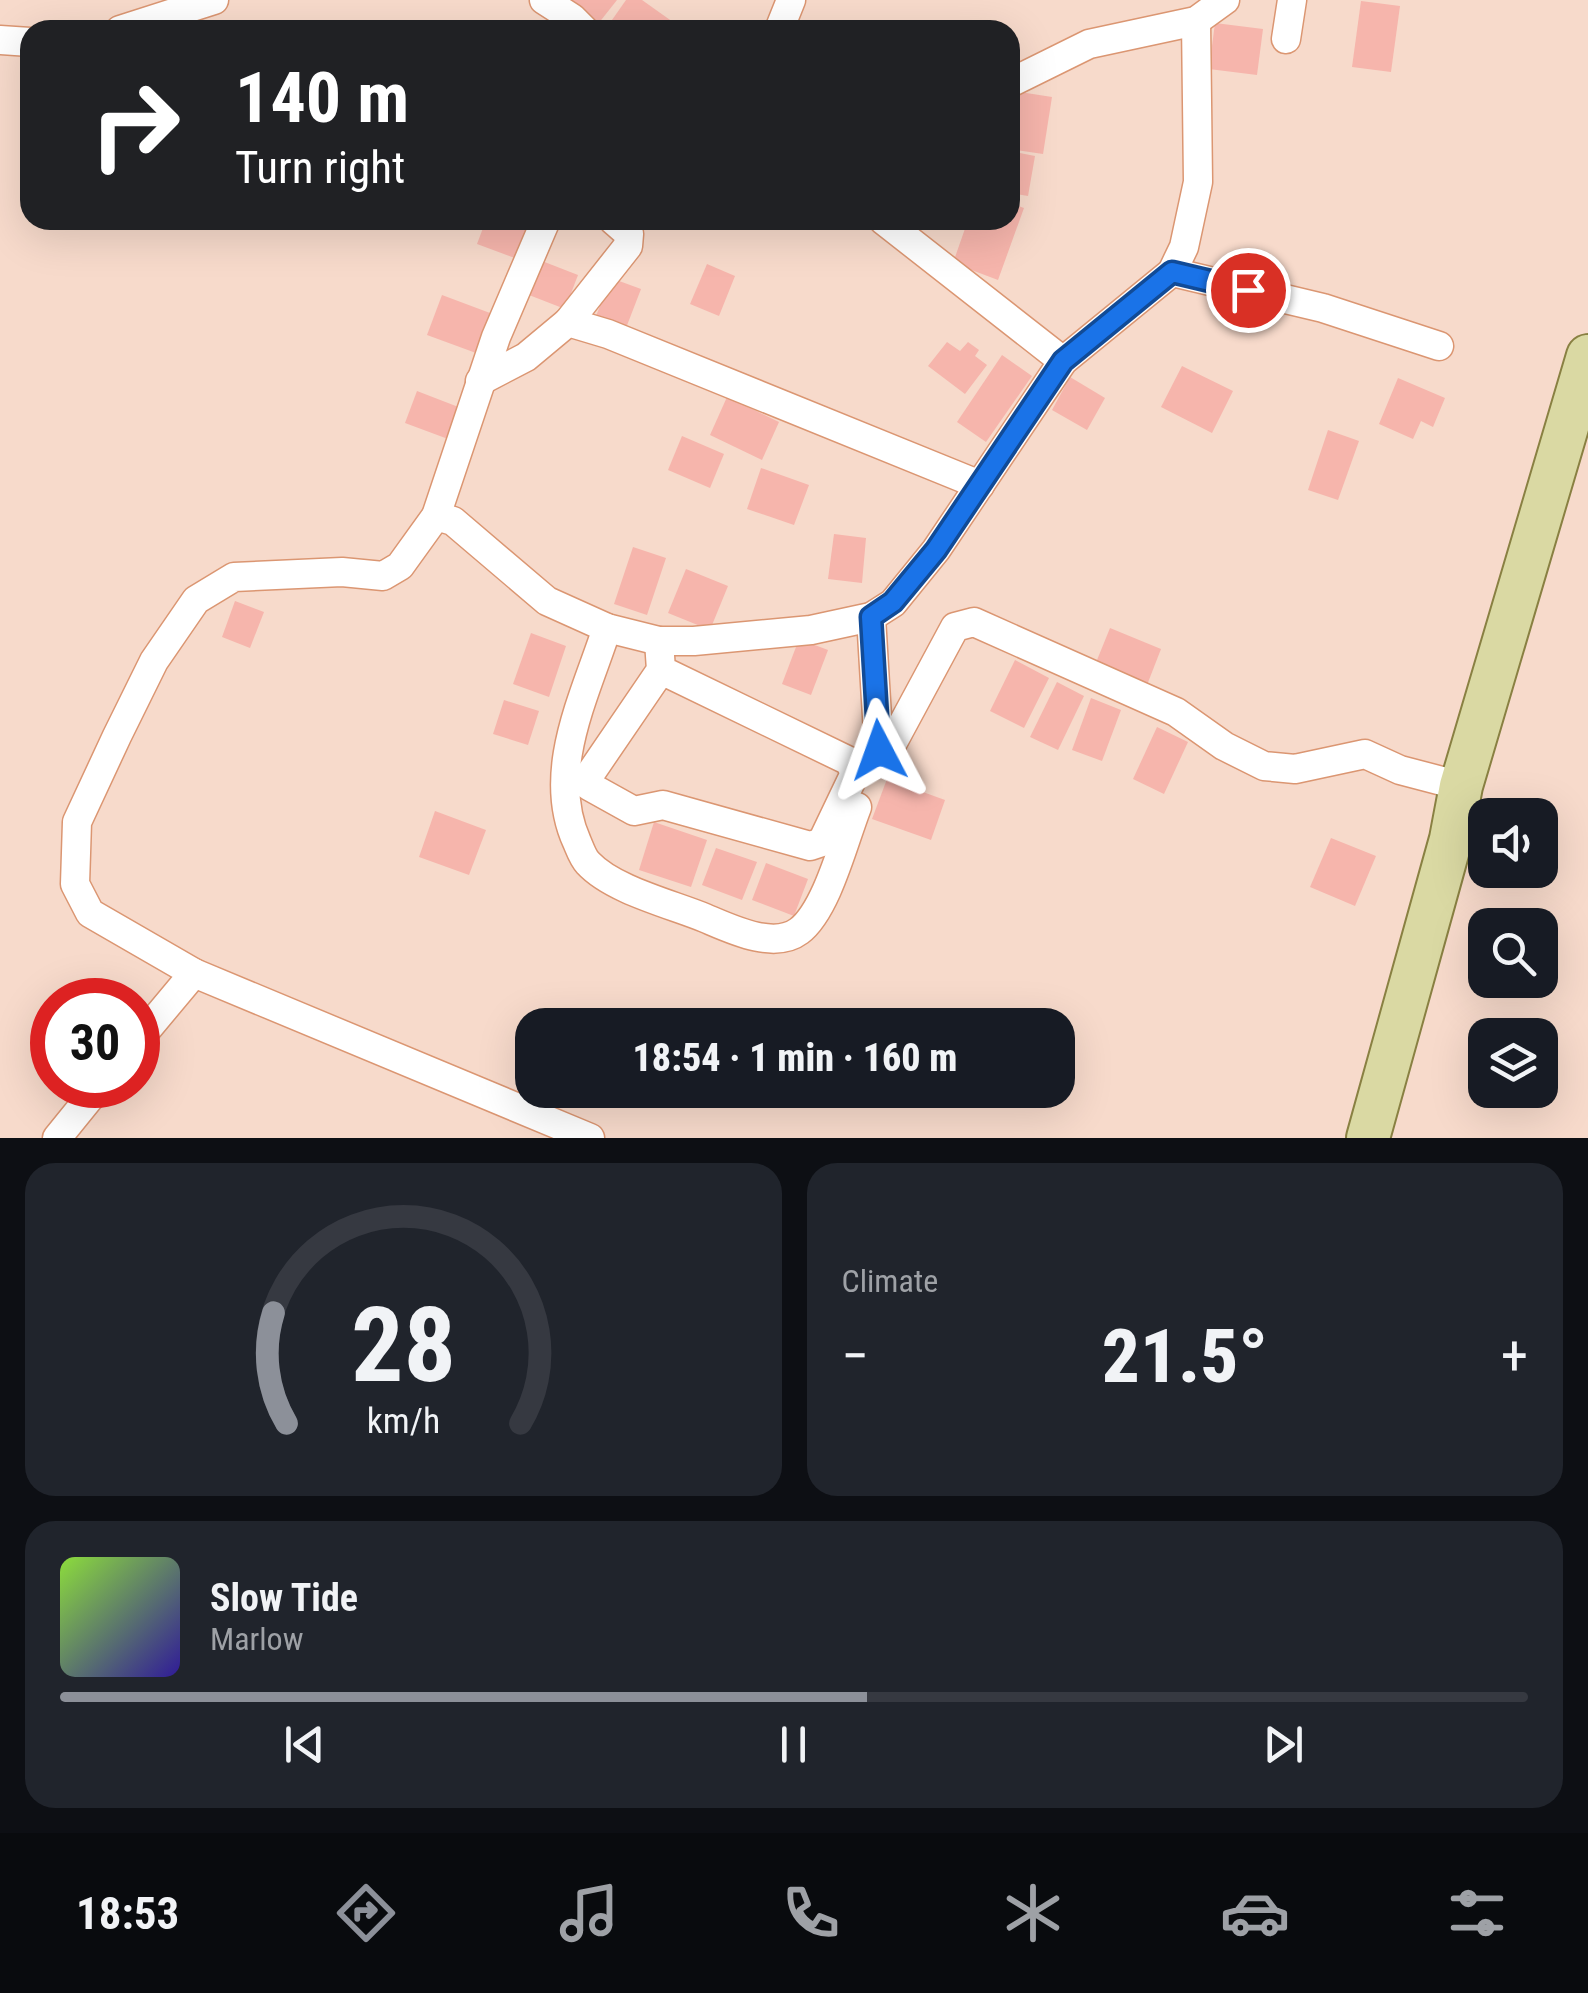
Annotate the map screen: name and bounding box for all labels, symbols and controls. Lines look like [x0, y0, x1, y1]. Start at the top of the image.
text: 140 m [235, 57, 409, 139]
icon: right [70, 60, 200, 190]
text: Turn right [235, 141, 405, 194]
pin [1206, 248, 1291, 333]
icon: arrive [1221, 263, 1276, 318]
position arrow [827, 698, 931, 802]
map controls [1468, 798, 1558, 1108]
button: sound [1468, 798, 1558, 888]
button: search [1468, 908, 1558, 998]
speed limit sign: 30 [30, 978, 160, 1108]
button: layers [1468, 1018, 1558, 1108]
text: 18:54 · 1 min · 160 m [633, 1036, 957, 1080]
text: Climate [842, 1262, 938, 1300]
text: 28 [351, 1285, 456, 1406]
text: 21.5° [1102, 1312, 1268, 1400]
text: − [842, 1324, 869, 1388]
text: + [1501, 1324, 1528, 1388]
text: km/h [366, 1400, 440, 1442]
text: Slow Tide [210, 1576, 358, 1620]
text: Marlow [210, 1620, 303, 1658]
icon: previous [277, 1717, 332, 1772]
icon: pause [766, 1717, 821, 1772]
icon: next [1256, 1717, 1311, 1772]
icon: directions [331, 1878, 401, 1948]
icon: music [554, 1878, 624, 1948]
icon: phone [776, 1878, 846, 1948]
icon: climate [998, 1878, 1068, 1948]
icon: car [1220, 1878, 1290, 1948]
icon: filters [1442, 1878, 1512, 1948]
text: 18:53 [76, 1887, 179, 1940]

